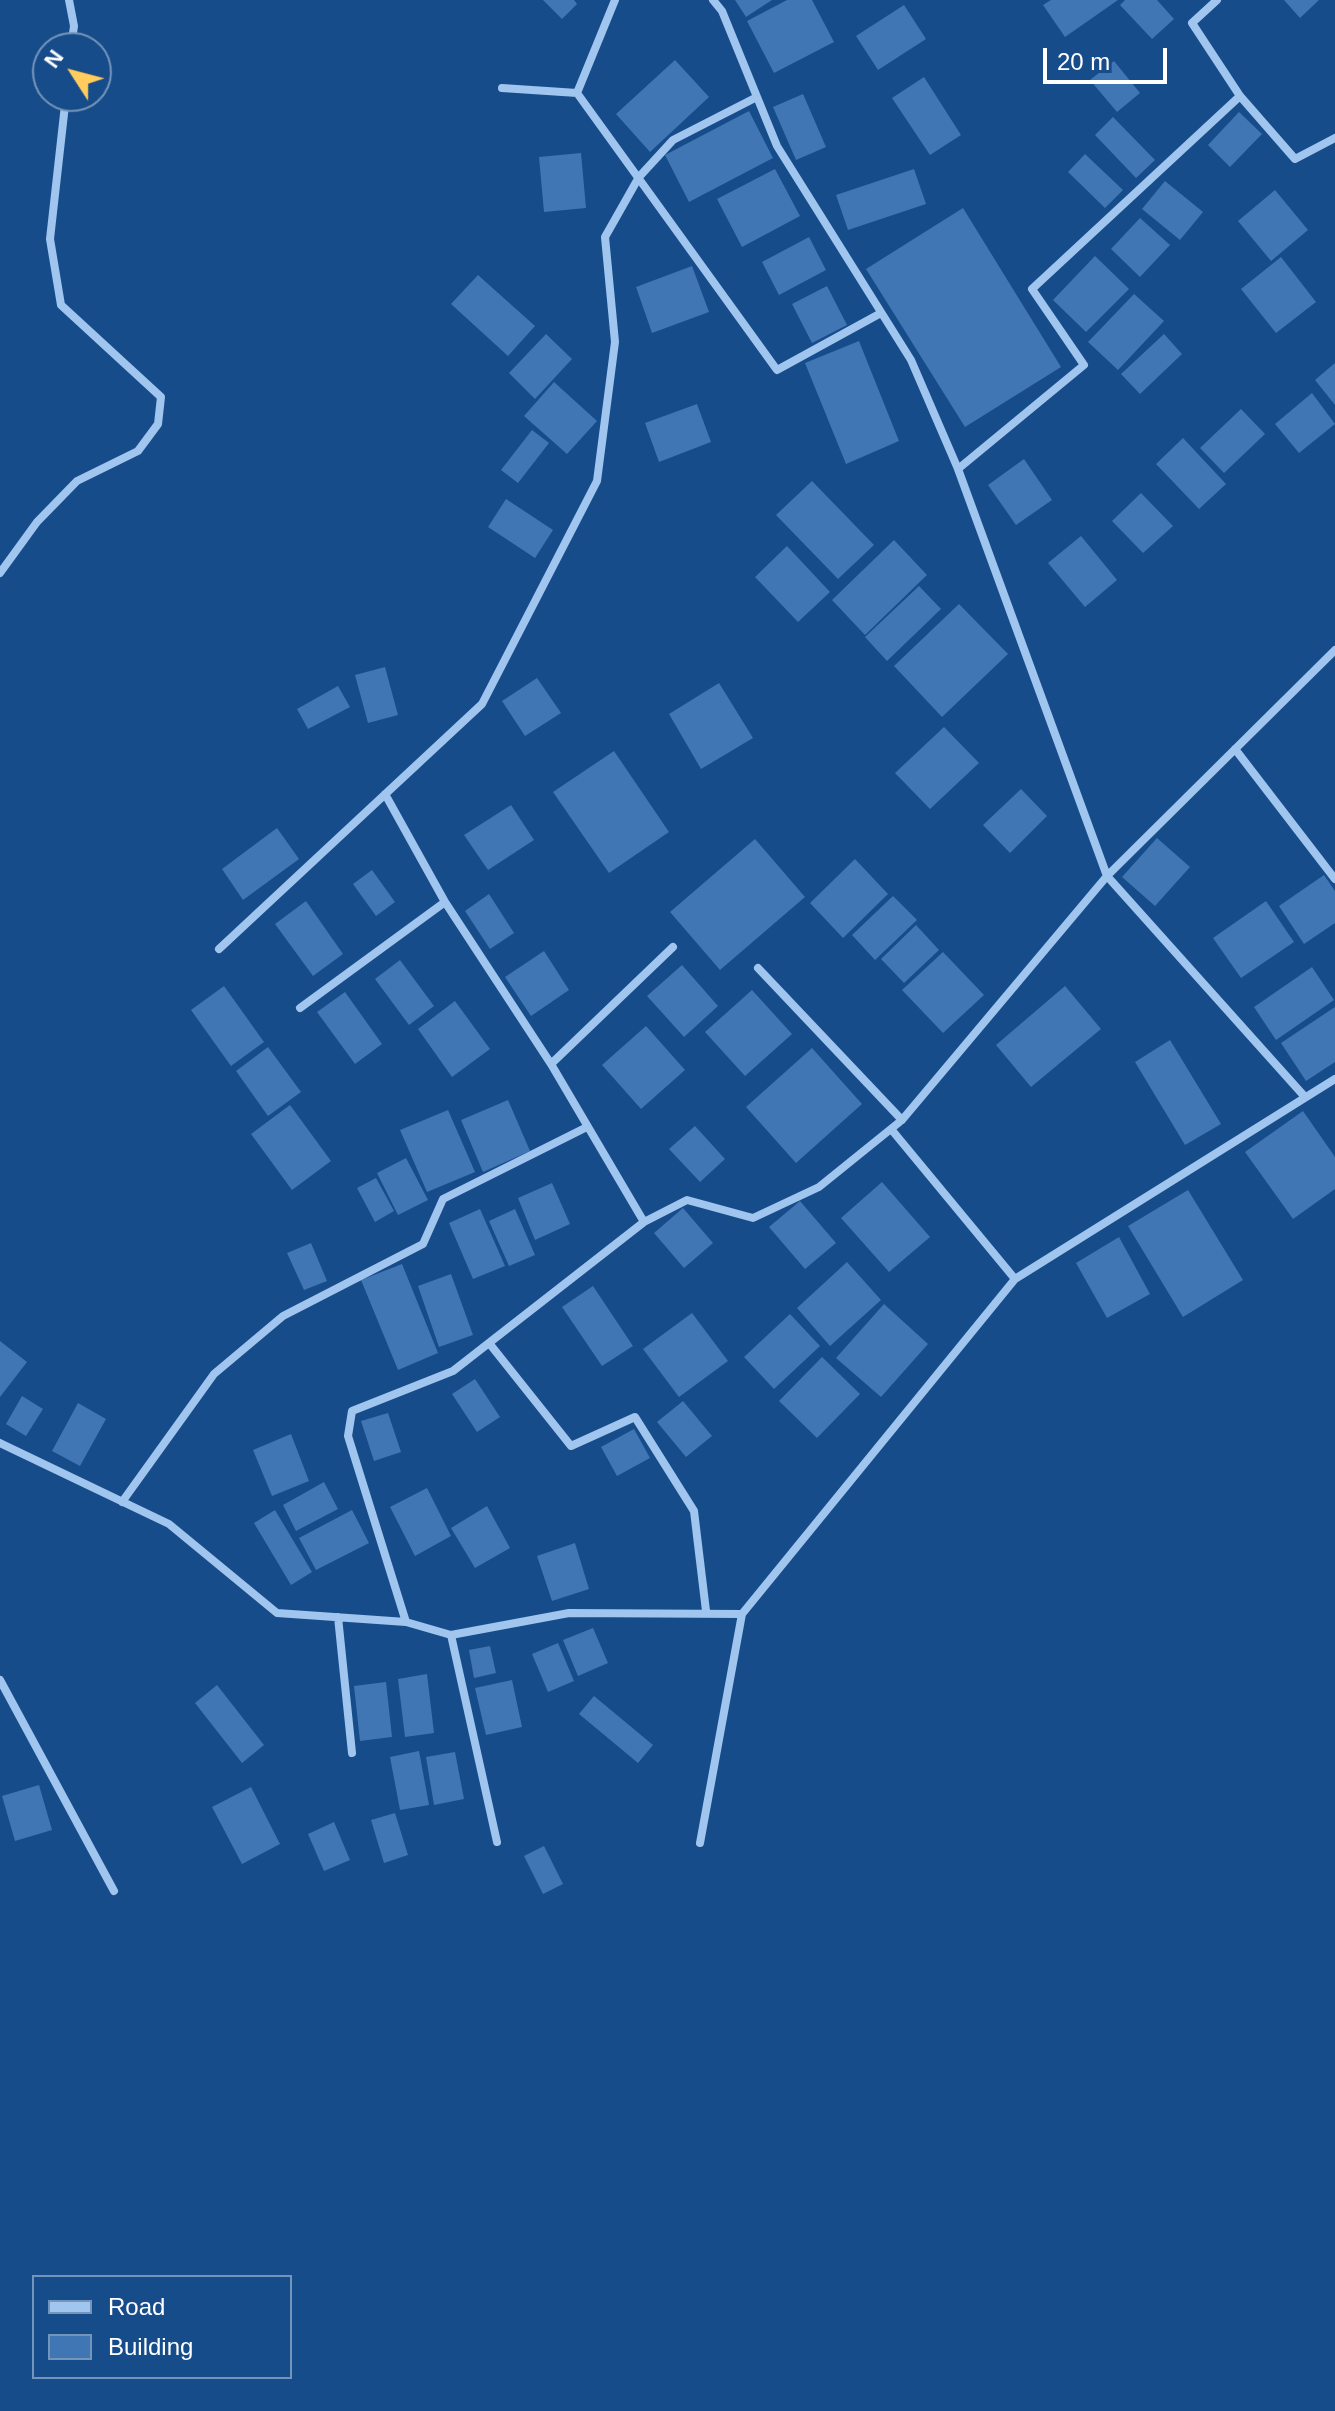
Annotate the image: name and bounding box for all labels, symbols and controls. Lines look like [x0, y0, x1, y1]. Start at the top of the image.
north arrow [32, 32, 112, 112]
scale bar [1047, 32, 1171, 82]
text: N [39, 45, 69, 73]
text: 20 m [1057, 48, 1110, 75]
legend [32, 2275, 292, 2379]
text: Road [108, 2293, 165, 2320]
text: Building [108, 2333, 193, 2360]

